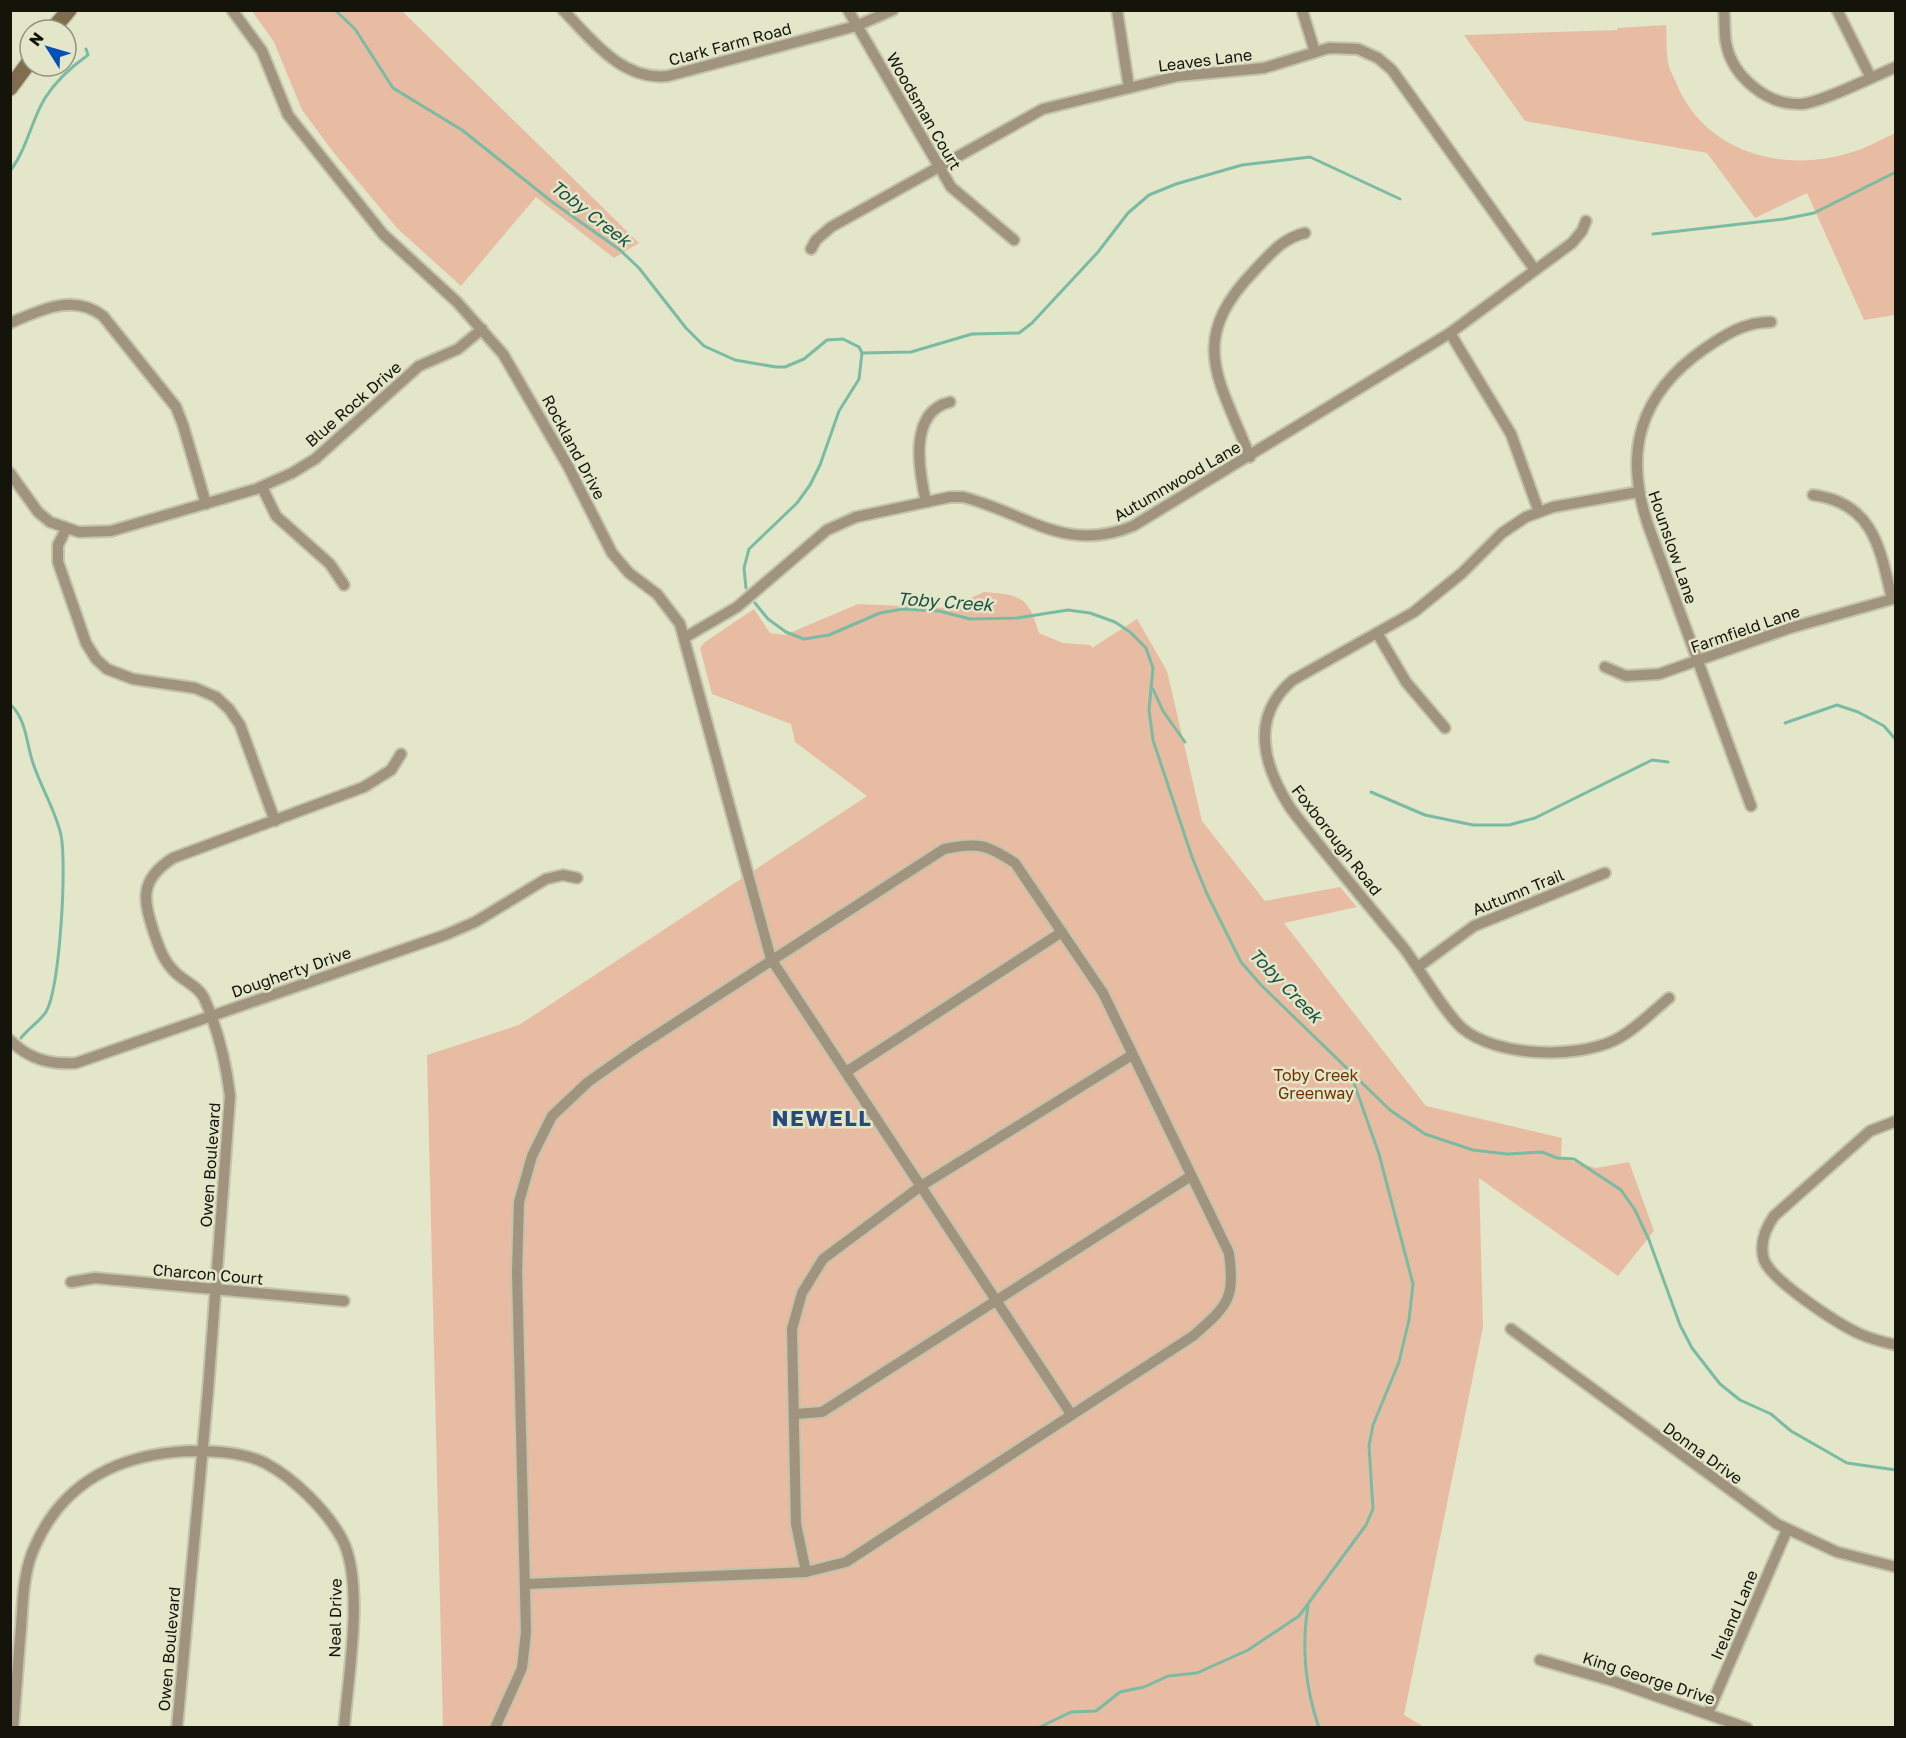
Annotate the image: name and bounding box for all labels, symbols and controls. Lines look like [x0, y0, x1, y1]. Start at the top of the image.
north arrow [18, 18, 78, 78]
street label: Clark Farm Road [666, 18, 794, 70]
text: N [24, 28, 48, 50]
street label: Leaves Lane [1157, 44, 1253, 76]
street label: Woodsman Court [882, 49, 966, 173]
water label: Toby Creek [546, 175, 637, 252]
street label: Blue Rock Drive [301, 357, 405, 451]
street label: Rockland Drive [538, 391, 610, 503]
street label: Autumnwood Lane [1110, 437, 1244, 525]
street label: Hounslow Lane [1644, 488, 1702, 606]
water label: Toby Creek [896, 587, 995, 615]
street label: Farmfield Lane [1688, 601, 1802, 657]
street label: Foxborough Road [1288, 781, 1386, 899]
street label: Autumn Trail [1469, 865, 1567, 919]
street label: Dougherty Drive [228, 942, 354, 1002]
water label: Toby Creek [1245, 943, 1328, 1028]
park label: Toby Creek Greenway [1273, 1065, 1359, 1103]
street label: Owen Boulevard [196, 1102, 224, 1228]
district label: NEWELL [772, 1104, 872, 1131]
street label: Charcon Court [152, 1259, 264, 1289]
street label: Donna Drive [1659, 1418, 1747, 1488]
street label: Ireland Lane [1706, 1567, 1762, 1663]
street label: Neal Drive [324, 1578, 346, 1658]
street label: Owen Boulevard [154, 1586, 184, 1712]
street label: King George Drive [1580, 1647, 1718, 1709]

